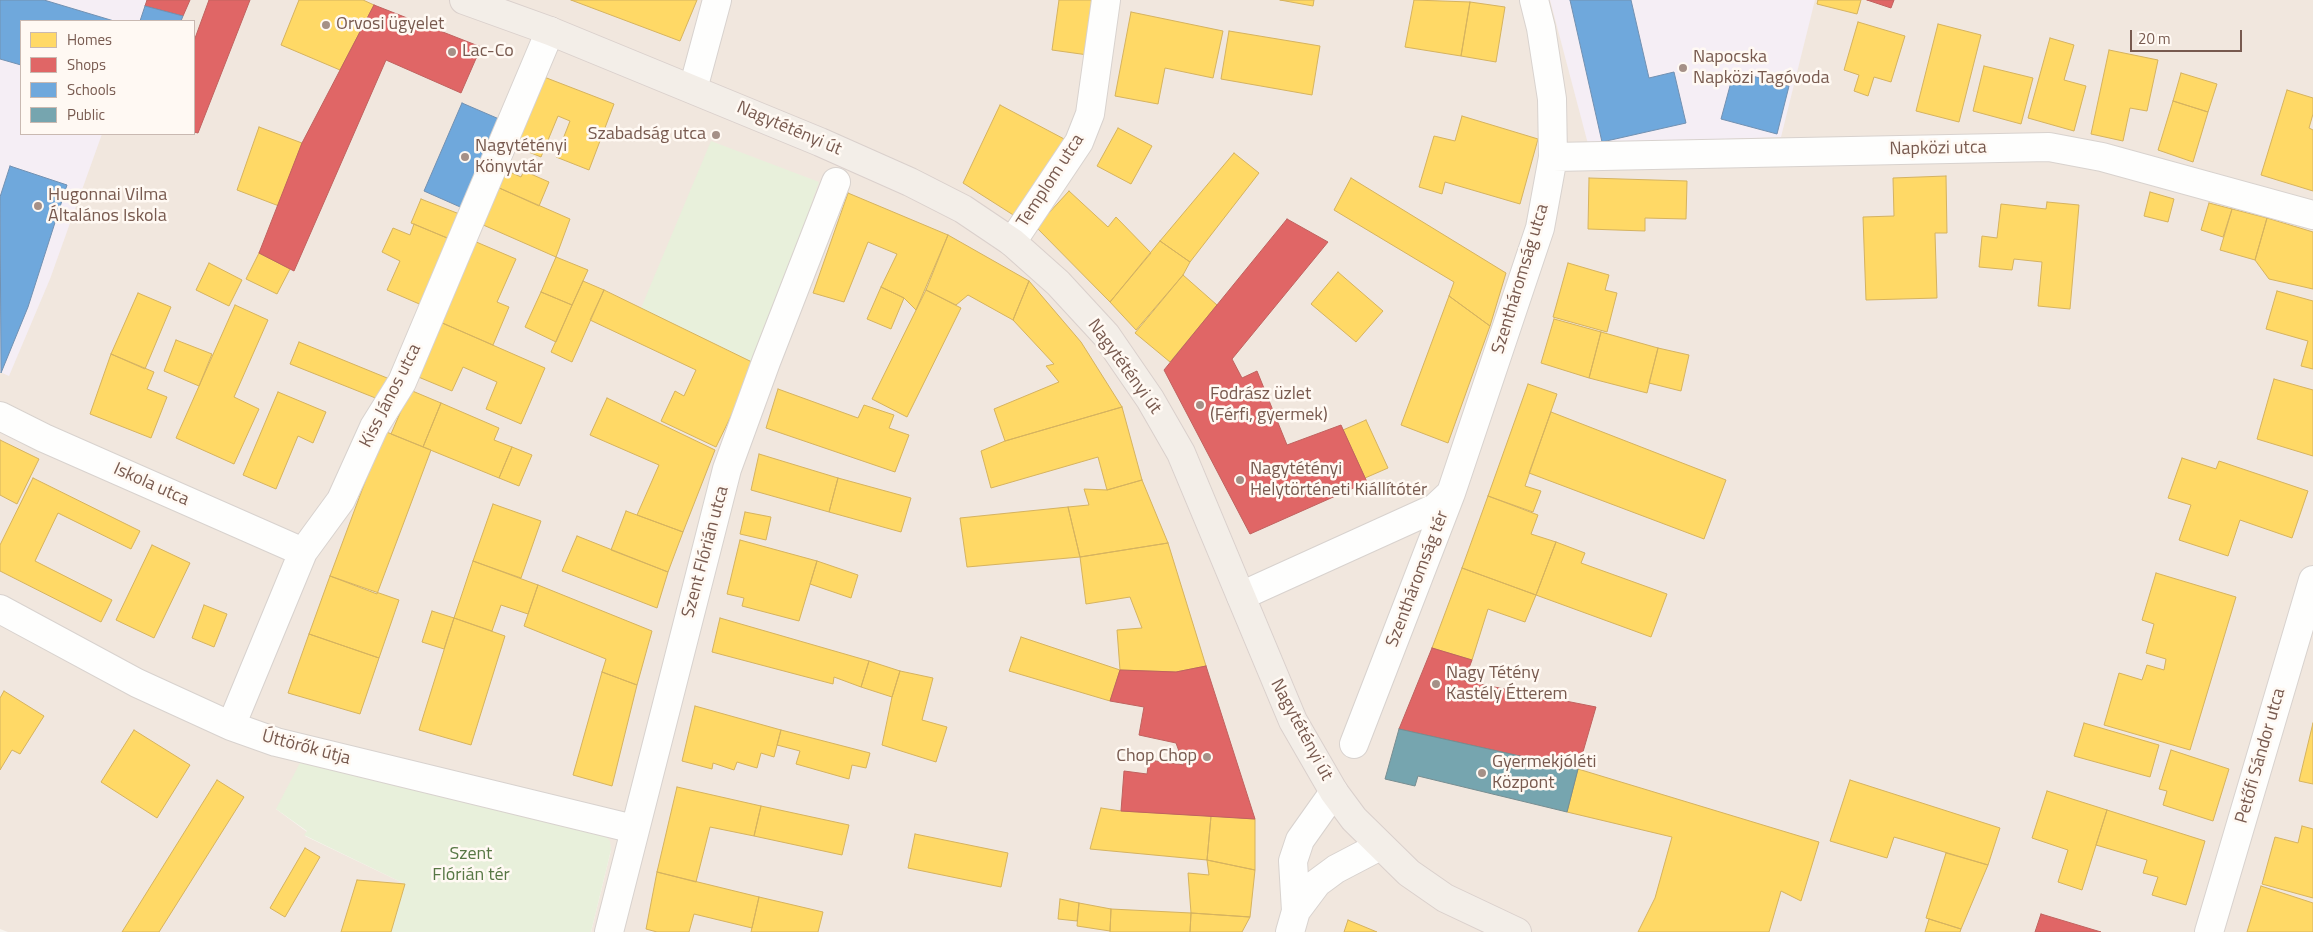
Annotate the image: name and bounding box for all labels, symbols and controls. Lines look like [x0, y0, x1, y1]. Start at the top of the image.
place label: Orvosi ügyelet [336, 14, 444, 36]
marker: Orvosi ügyelet [320, 19, 332, 31]
legend [20, 20, 195, 135]
scale bar [2133, 20, 2246, 52]
text: 20 m [2138, 27, 2171, 50]
text: Homes [67, 28, 112, 51]
place label: Lac-Co [462, 41, 514, 63]
marker: Lac-Co [446, 46, 458, 58]
place label: Napocska Napközi Tagóvoda [1693, 47, 1830, 90]
text: Shops [67, 53, 106, 76]
marker: Napocska Napközi Tagóvoda [1677, 62, 1689, 74]
text: Schools [67, 78, 116, 101]
street label: Nagytétényi út [733, 97, 845, 161]
text: Public [67, 103, 105, 126]
place label: Szabadság utca [588, 124, 706, 146]
marker: Szabadság utca [710, 129, 722, 141]
street label: Templom utca [1013, 130, 1089, 232]
place label: Nagytétényi Könyvtár [475, 136, 567, 178]
street label: Napközi utca [1889, 137, 1987, 161]
marker: Nagytétényi Könyvtár [459, 151, 471, 163]
place label: Hugonnai Vilma Általános Iskola [48, 185, 167, 228]
marker: Hugonnai Vilma Általános Iskola [32, 200, 44, 212]
street label: Szentháromság utca [1488, 201, 1554, 357]
street label: Nagytétényi út [1082, 315, 1166, 419]
street label: Kiss János utca [356, 341, 426, 451]
place label: Fodrász üzlet (Férfi, gyermek) [1210, 384, 1328, 426]
marker: Fodrász üzlet (Férfi, gyermek) [1194, 399, 1206, 411]
street label: Iskola utca [110, 459, 192, 511]
place label: Nagytétényi Helytörténeti Kiállítótér [1250, 459, 1427, 502]
marker: Nagytétényi Helytörténeti Kiállítótér [1234, 474, 1246, 486]
street label: Szent Flórián utca [678, 484, 734, 620]
street label: Szentháromság tér [1382, 508, 1454, 650]
place label: Nagy Tétény Kastély Étterem [1446, 663, 1568, 706]
street label: Nagytétényi út [1265, 676, 1337, 784]
marker: Nagy Tétény Kastély Étterem [1430, 678, 1442, 690]
street label: Petőfi Sándor utca [2231, 686, 2291, 826]
street label: Úttörők útja [259, 726, 353, 770]
place label: Chop Chop [1116, 746, 1197, 768]
marker: Chop Chop [1201, 751, 1213, 763]
place label: Gyermekjóléti Központ [1492, 752, 1596, 794]
marker: Gyermekjóléti Központ [1476, 767, 1488, 779]
park label: Szent Flórián tér [432, 844, 510, 886]

